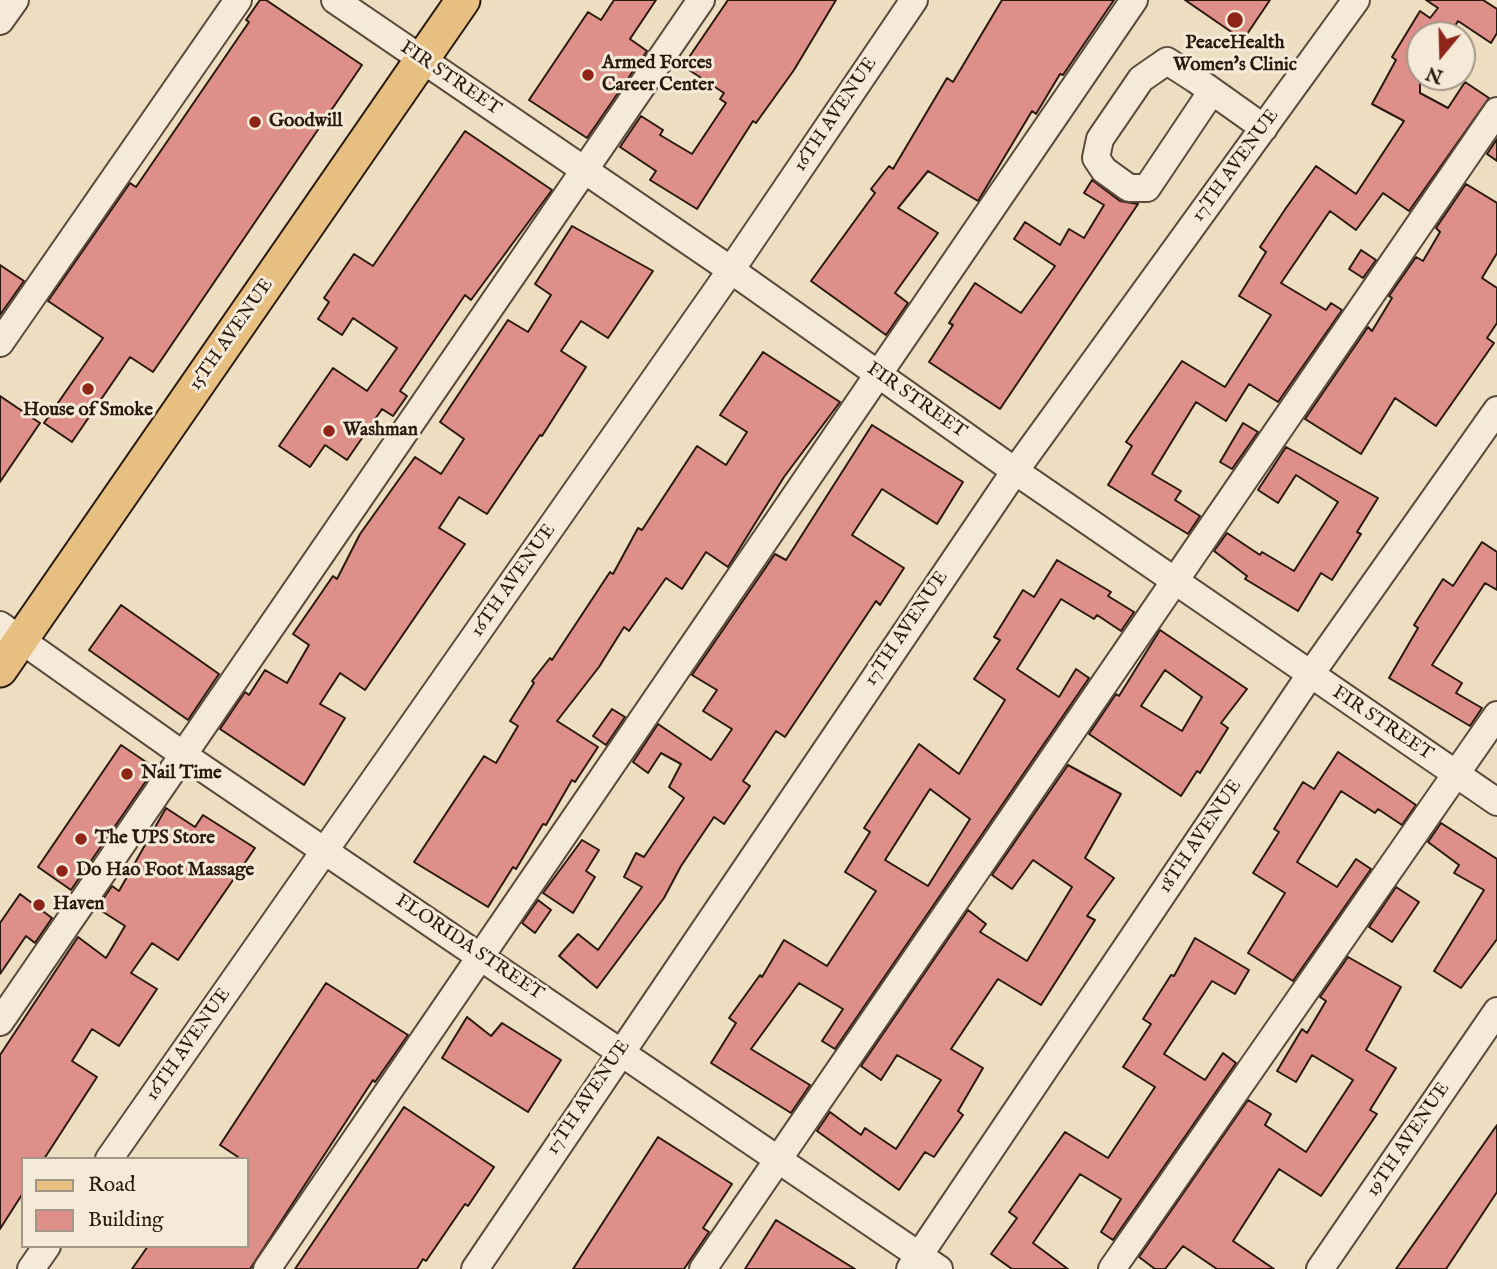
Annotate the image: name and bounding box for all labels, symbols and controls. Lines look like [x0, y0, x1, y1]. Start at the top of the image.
marker: PeaceHealth Women's Clinic [1225, 10, 1245, 30]
north arrow [1406, 21, 1476, 91]
place label: PeaceHealth Women's Clinic [1173, 33, 1297, 77]
street label: FIR STREET [395, 37, 505, 121]
place label: Armed Forces Career Center [602, 53, 714, 97]
street label: 16TH AVENUE [789, 54, 883, 176]
text: N [1423, 60, 1447, 88]
marker: Armed Forces Career Center [580, 67, 596, 83]
street label: 17TH AVENUE [1188, 105, 1284, 227]
place label: Goodwill [269, 111, 343, 133]
marker: Goodwill [247, 114, 263, 130]
street label: 15TH AVENUE [185, 275, 279, 395]
street label: FIR STREET [862, 358, 970, 444]
marker: House of Smoke [80, 381, 96, 397]
place label: House of Smoke [23, 400, 153, 422]
place label: Washman [343, 420, 418, 442]
marker: Washman [321, 423, 337, 439]
street label: 16TH AVENUE [467, 520, 561, 642]
street label: 17TH AVENUE [860, 567, 954, 691]
street label: FIR STREET [1327, 682, 1437, 766]
place label: Nail Time [141, 763, 222, 785]
marker: Nail Time [119, 766, 135, 782]
street label: 18TH AVENUE [1155, 776, 1247, 898]
place label: The UPS Store [95, 828, 215, 850]
marker: The UPS Store [73, 831, 89, 847]
place label: Do Hao Foot Massage [76, 860, 254, 882]
marker: Do Hao Foot Massage [54, 863, 70, 879]
street label: FLORIDA STREET [391, 890, 547, 1006]
place label: Haven [53, 894, 104, 916]
marker: Haven [31, 897, 47, 913]
street label: 16TH AVENUE [142, 984, 236, 1106]
street label: 17TH AVENUE [542, 1036, 636, 1160]
street label: 19TH AVENUE [1362, 1079, 1456, 1201]
legend [21, 1157, 248, 1248]
text: Road [88, 1172, 135, 1199]
text: Building [88, 1207, 163, 1234]

